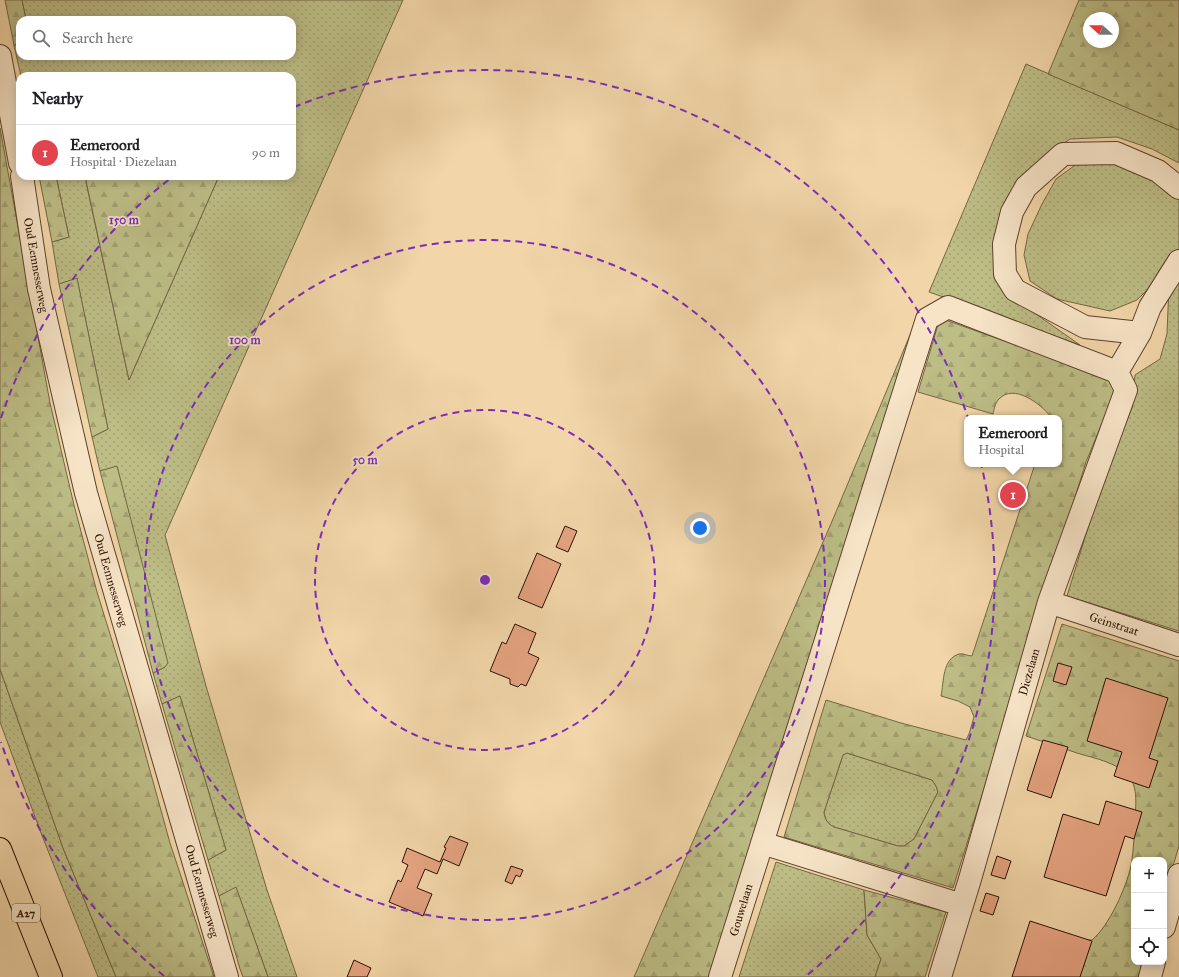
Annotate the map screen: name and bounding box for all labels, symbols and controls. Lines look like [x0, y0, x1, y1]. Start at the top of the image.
north arrow [1083, 12, 1119, 48]
search box [16, 16, 296, 60]
icon: search [30, 27, 52, 49]
text: Search here [62, 29, 133, 47]
text: Nearby [32, 88, 83, 109]
text: Eemeroord [70, 136, 140, 154]
text: 1 [42, 145, 48, 161]
text: 90 m [252, 145, 280, 161]
text: Hospital · Diezelaan [70, 154, 177, 170]
text: 150 m [109, 213, 140, 227]
street label: Oud Eemnesserweg [20, 217, 51, 314]
text: 100 m [229, 333, 262, 347]
popup [964, 415, 1062, 467]
text: Eemeroord [978, 424, 1048, 442]
text: Hospital [978, 442, 1024, 458]
text: 50 m [352, 453, 379, 467]
pin: 1 [1000, 480, 1026, 510]
your location [690, 518, 710, 538]
street label: Oud Eemnesserweg [90, 532, 131, 629]
centre of rings [478, 573, 492, 587]
street label: Geinstraat [1088, 609, 1141, 639]
street label: Diezelaan [1016, 646, 1043, 697]
street label: Oud Eemnesserweg [181, 843, 222, 940]
map controls [1131, 857, 1167, 965]
button: + [1131, 857, 1167, 893]
street label: Gouwelaan [726, 882, 756, 938]
button: − [1131, 893, 1167, 929]
road number: A27 [12, 904, 40, 922]
button: locate [1131, 929, 1167, 965]

